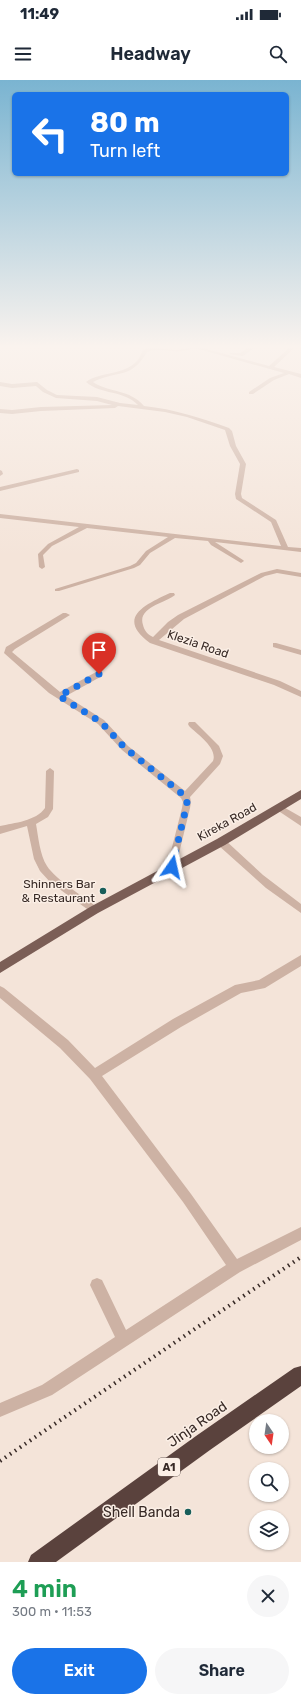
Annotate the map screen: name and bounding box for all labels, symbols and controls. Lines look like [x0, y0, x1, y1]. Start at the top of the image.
text: 11:49 [20, 5, 59, 23]
icon: menu [12, 43, 34, 65]
text: Headway [110, 43, 191, 65]
icon: search [267, 43, 289, 65]
text: 80 m [90, 106, 160, 139]
icon: left [24, 108, 76, 160]
text: Turn left [90, 140, 160, 162]
street label: Klezia Road [166, 627, 230, 661]
pin [82, 633, 116, 674]
icon: arrive [88, 639, 110, 661]
street label: Kireka Road [195, 800, 259, 844]
position arrow [151, 846, 193, 888]
place label: Shinners Bar & Restaurant [22, 877, 95, 905]
marker: Shinners Bar & Restaurant [98, 886, 108, 896]
street label: Jinja Road [164, 1398, 230, 1451]
north arrow [249, 1414, 289, 1454]
map controls [249, 1414, 289, 1550]
road number: A1 [158, 1458, 180, 1476]
button: search [249, 1462, 289, 1502]
place label: Shell Banda [103, 1504, 180, 1521]
marker: Shell Banda [183, 1507, 193, 1517]
button: layers [249, 1510, 289, 1550]
text: 4 min [12, 1575, 77, 1603]
button: close [247, 1575, 289, 1617]
text: 300 m · 11:53 [12, 1604, 92, 1619]
button: Exit [12, 1648, 147, 1694]
button: Share [155, 1648, 289, 1694]

